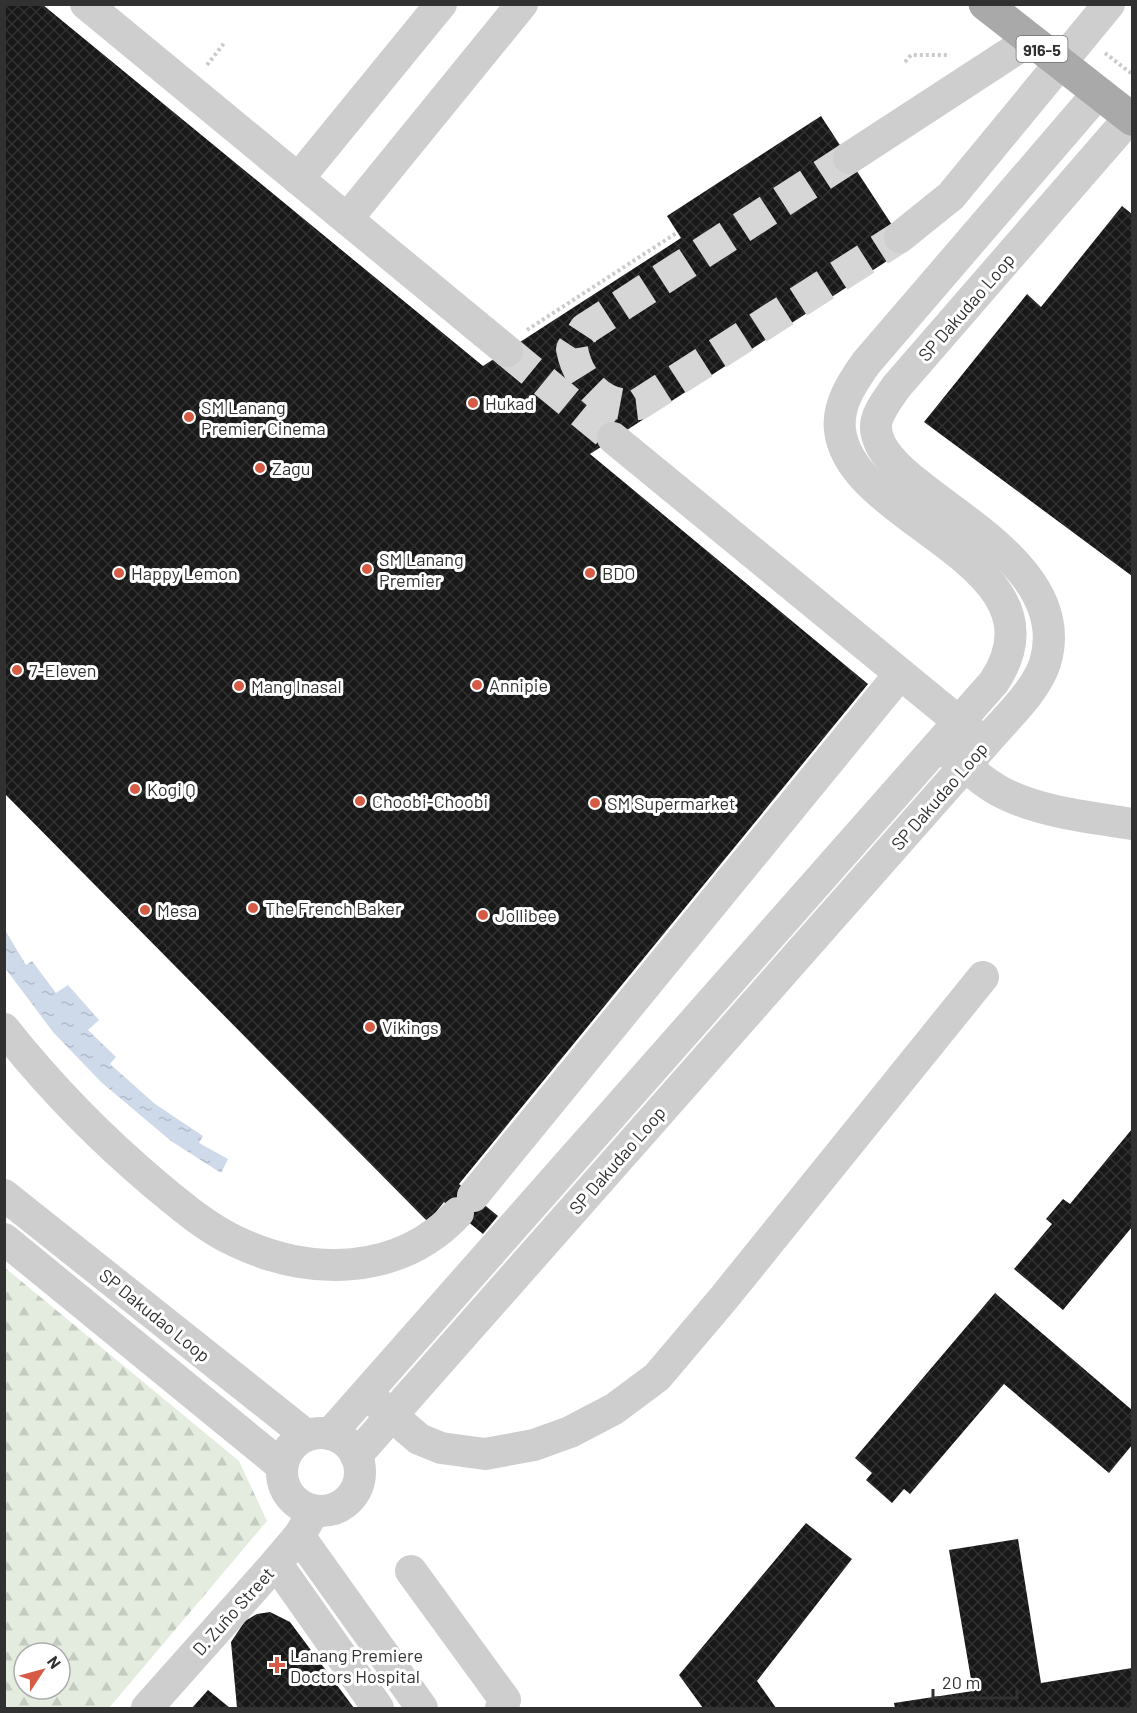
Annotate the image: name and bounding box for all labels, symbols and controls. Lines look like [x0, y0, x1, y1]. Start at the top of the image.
road number: 916-5 [1016, 36, 1068, 62]
street label: SP Dakudao Loop [913, 249, 1019, 365]
place label: Hukad [485, 392, 534, 414]
place label: SM Lanang Premier Cinema [201, 396, 326, 439]
marker: Hukad [466, 396, 480, 410]
marker: SM Lanang Premier Cinema [182, 410, 196, 424]
place label: Zagu [272, 457, 310, 479]
marker: Zagu [253, 461, 267, 475]
place label: SM Lanang Premier [379, 548, 464, 591]
place label: Happy Lemon [131, 562, 238, 584]
marker: SM Lanang Premier [360, 562, 374, 576]
place label: BDO [602, 562, 636, 584]
marker: Happy Lemon [112, 566, 126, 580]
marker: BDO [583, 566, 597, 580]
place label: 7-Eleven [29, 659, 97, 681]
marker: 7-Eleven [10, 663, 24, 677]
place label: Annipie [489, 674, 548, 696]
place label: Mang Inasal [251, 675, 342, 697]
marker: Annipie [470, 678, 484, 692]
marker: Mang Inasal [232, 679, 246, 693]
street label: SP Dakudao Loop [886, 738, 992, 854]
place label: Kogi Q [147, 778, 196, 800]
marker: Kogi Q [128, 782, 142, 796]
place label: Choobi-Choobi [372, 790, 488, 812]
place label: SM Supermarket [607, 792, 735, 814]
marker: Choobi-Choobi [353, 794, 367, 808]
marker: SM Supermarket [588, 796, 602, 810]
place label: The French Baker [265, 897, 402, 919]
place label: Mesa [157, 899, 197, 921]
marker: The French Baker [246, 901, 260, 915]
marker: Mesa [138, 903, 152, 917]
place label: Jollibee [495, 904, 557, 926]
marker: Jollibee [476, 908, 490, 922]
place label: Vikings [382, 1016, 439, 1038]
marker: Vikings [363, 1020, 377, 1034]
street label: SP Dakudao Loop [564, 1102, 670, 1218]
street label: SP Dakudao Loop [95, 1264, 215, 1366]
street label: D. Zuño Street [188, 1562, 278, 1660]
north arrow [12, 1641, 72, 1701]
place label: Lanang Premiere Doctors Hospital [290, 1644, 423, 1687]
text: N [44, 1652, 65, 1672]
marker: Lanang Premiere Doctors Hospital [268, 1656, 286, 1674]
scale bar [933, 1662, 1017, 1700]
text: 20 m [942, 1671, 980, 1693]

